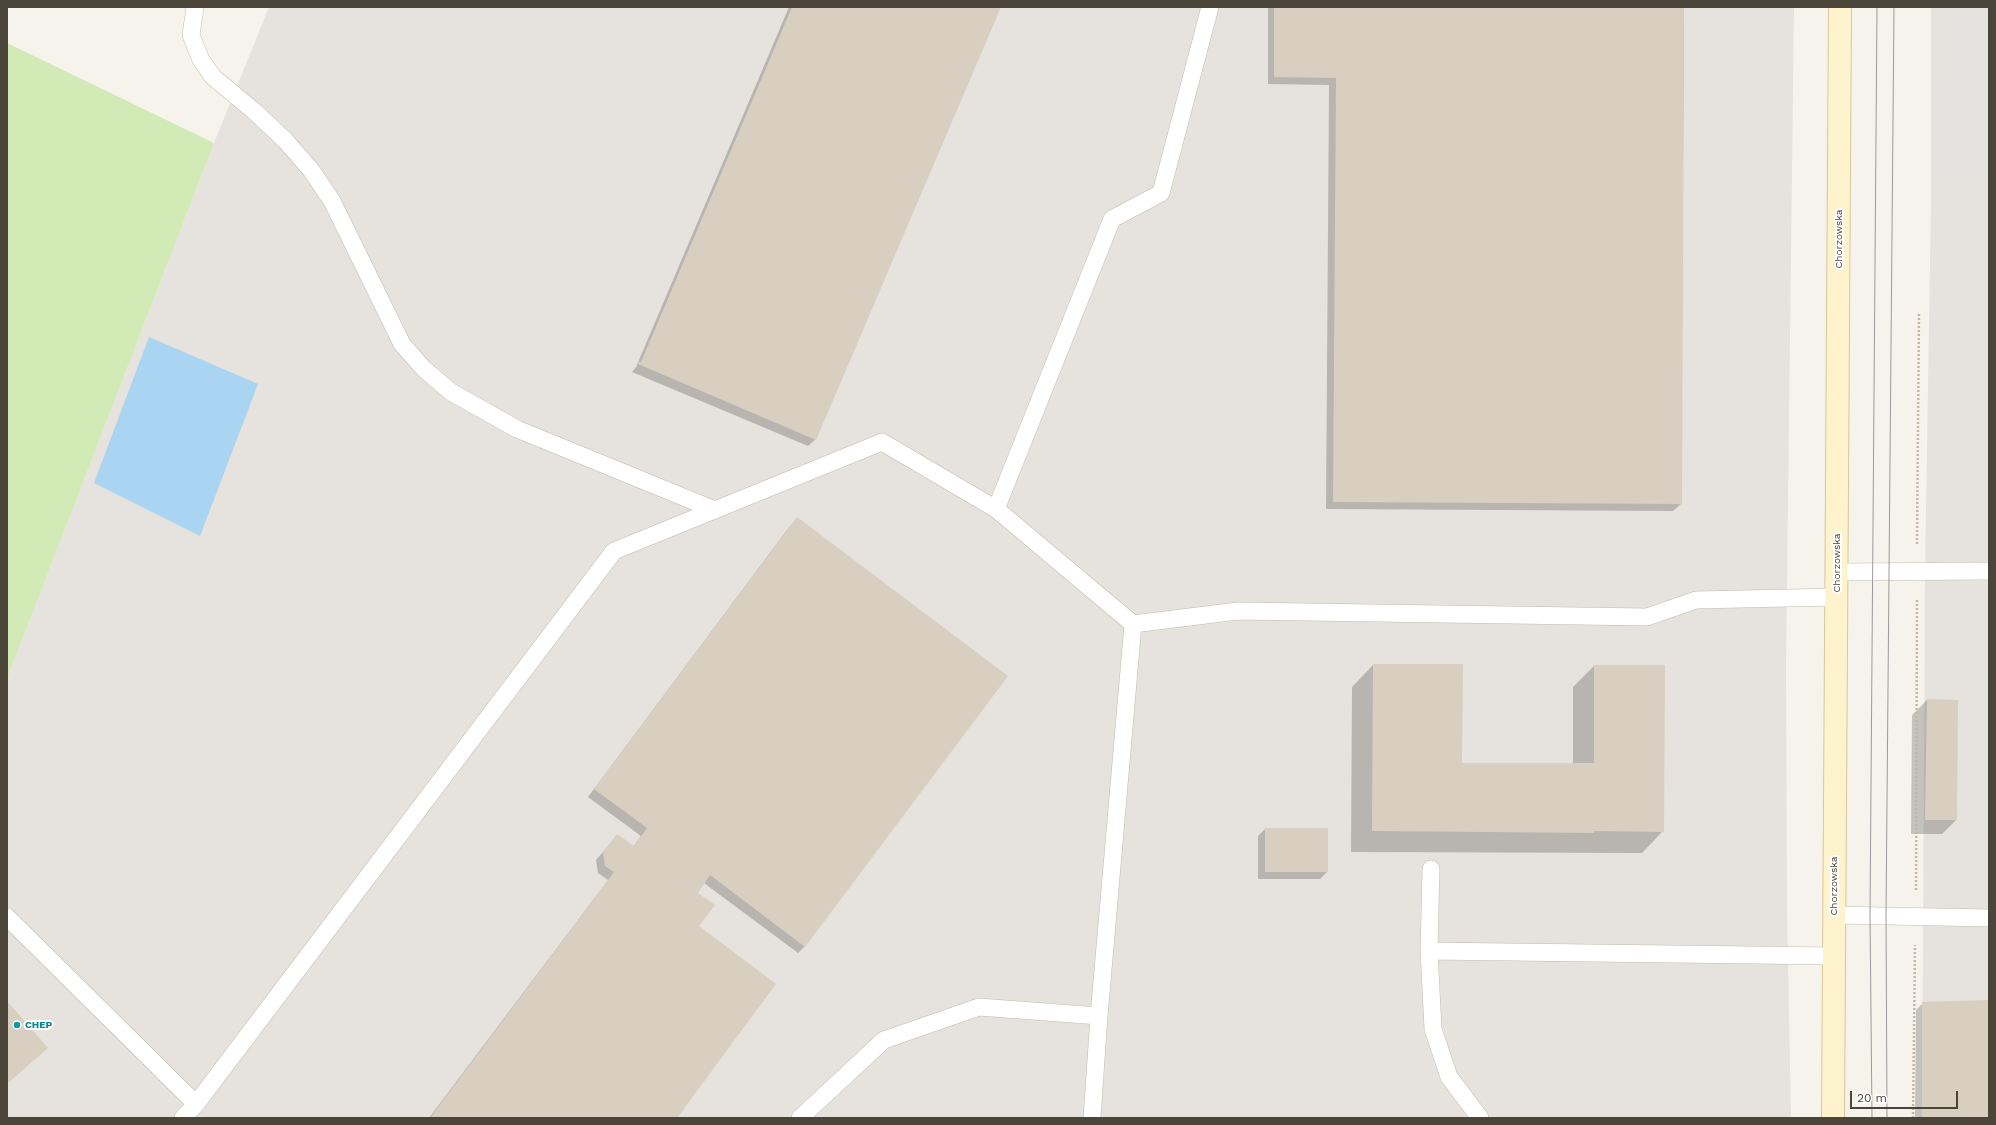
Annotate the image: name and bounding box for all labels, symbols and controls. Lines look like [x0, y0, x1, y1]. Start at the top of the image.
street label: Chorzowska [1833, 210, 1845, 268]
street label: Chorzowska [1831, 534, 1843, 592]
street label: Chorzowska [1828, 857, 1840, 915]
place label: CHEP [25, 1019, 52, 1031]
marker: CHEP [12, 1020, 22, 1030]
scale bar [1852, 1083, 1960, 1109]
text: 20 m [1857, 1091, 1887, 1105]

